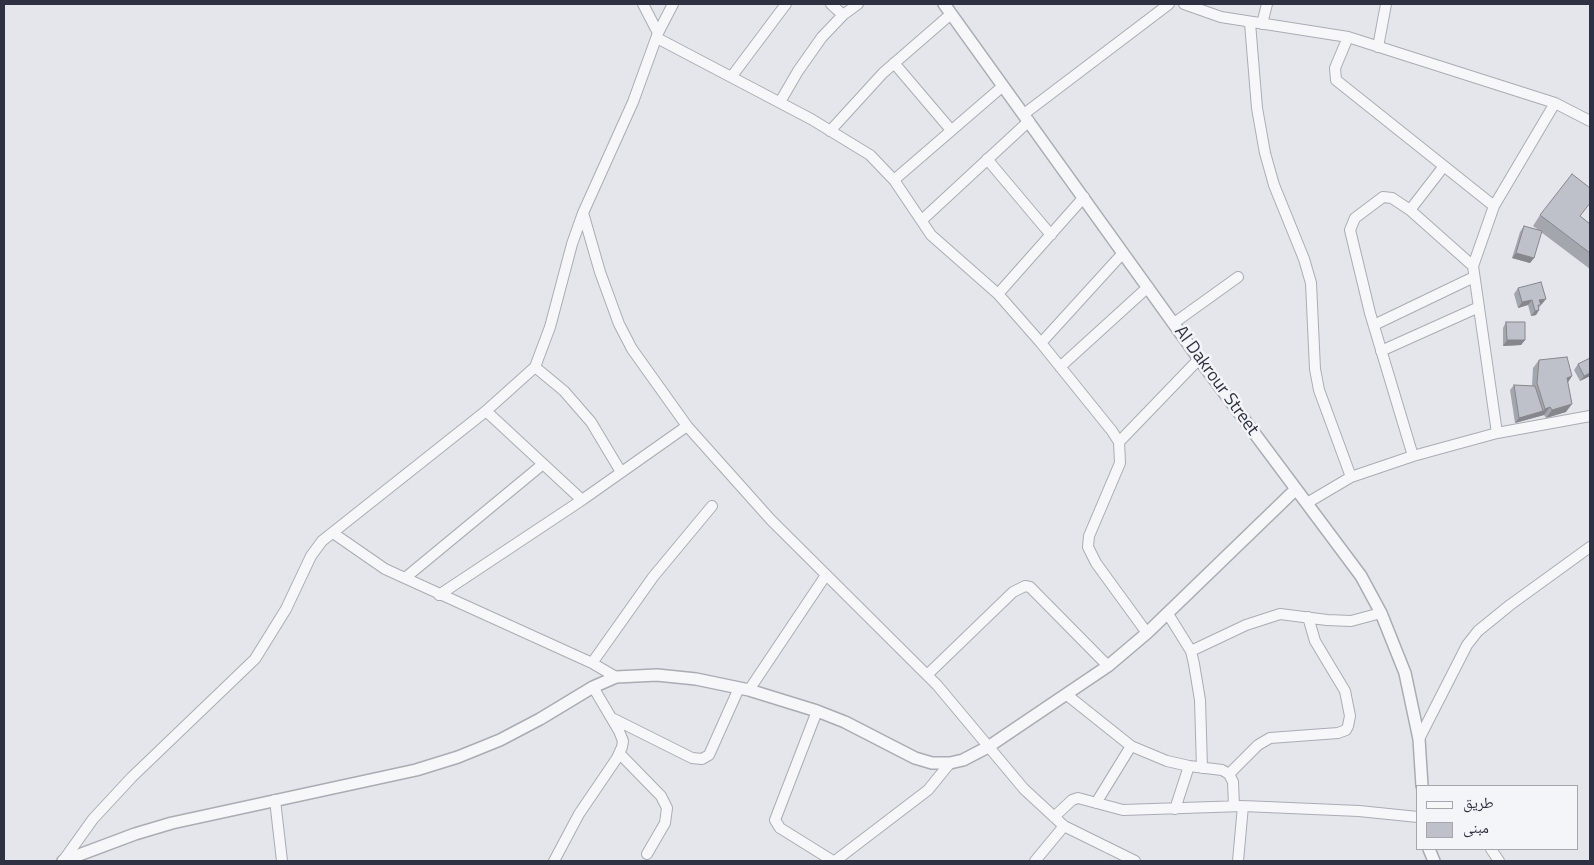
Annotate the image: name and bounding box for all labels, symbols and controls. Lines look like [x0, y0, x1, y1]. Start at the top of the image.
street label: Al Dakrour Street [1169, 322, 1263, 440]
legend [1416, 785, 1579, 850]
text: طريق [1463, 791, 1494, 814]
text: مبنى [1463, 816, 1489, 839]

